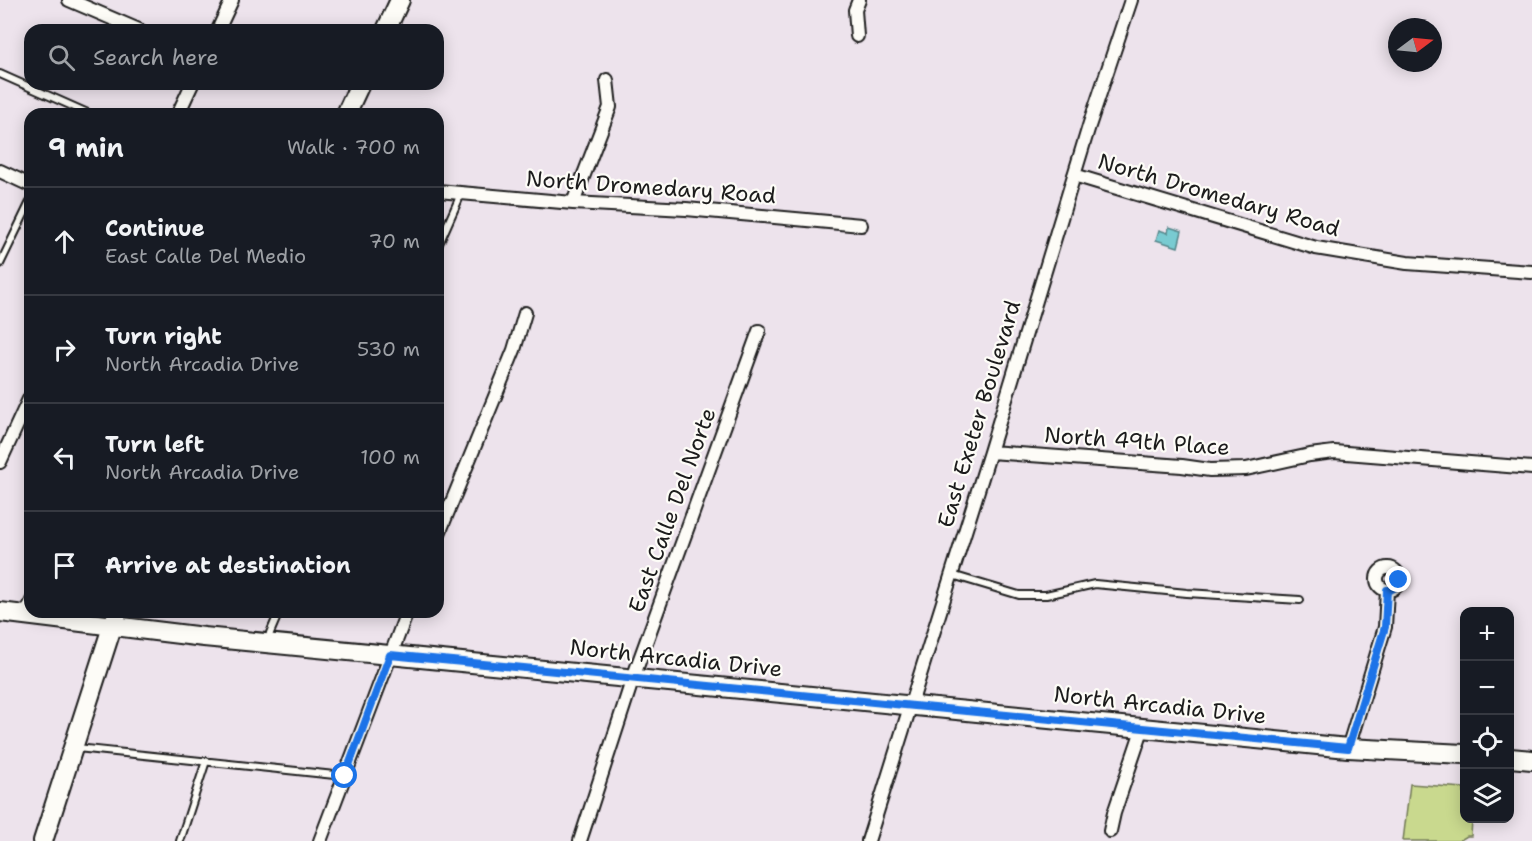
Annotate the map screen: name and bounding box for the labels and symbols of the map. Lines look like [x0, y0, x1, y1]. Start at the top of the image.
north arrow [1388, 18, 1442, 72]
street label: North Dromedary Road [1095, 147, 1343, 243]
street label: North Dromedary Road [525, 164, 777, 210]
street label: East Exeter Boulevard [931, 297, 1027, 531]
street label: East Calle Del Norte [621, 404, 723, 616]
street label: North 49th Place [1043, 420, 1231, 462]
route end [1385, 566, 1411, 592]
street label: North Arcadia Drive [568, 632, 784, 684]
street label: North Arcadia Drive [1052, 679, 1268, 731]
route start [331, 762, 357, 788]

